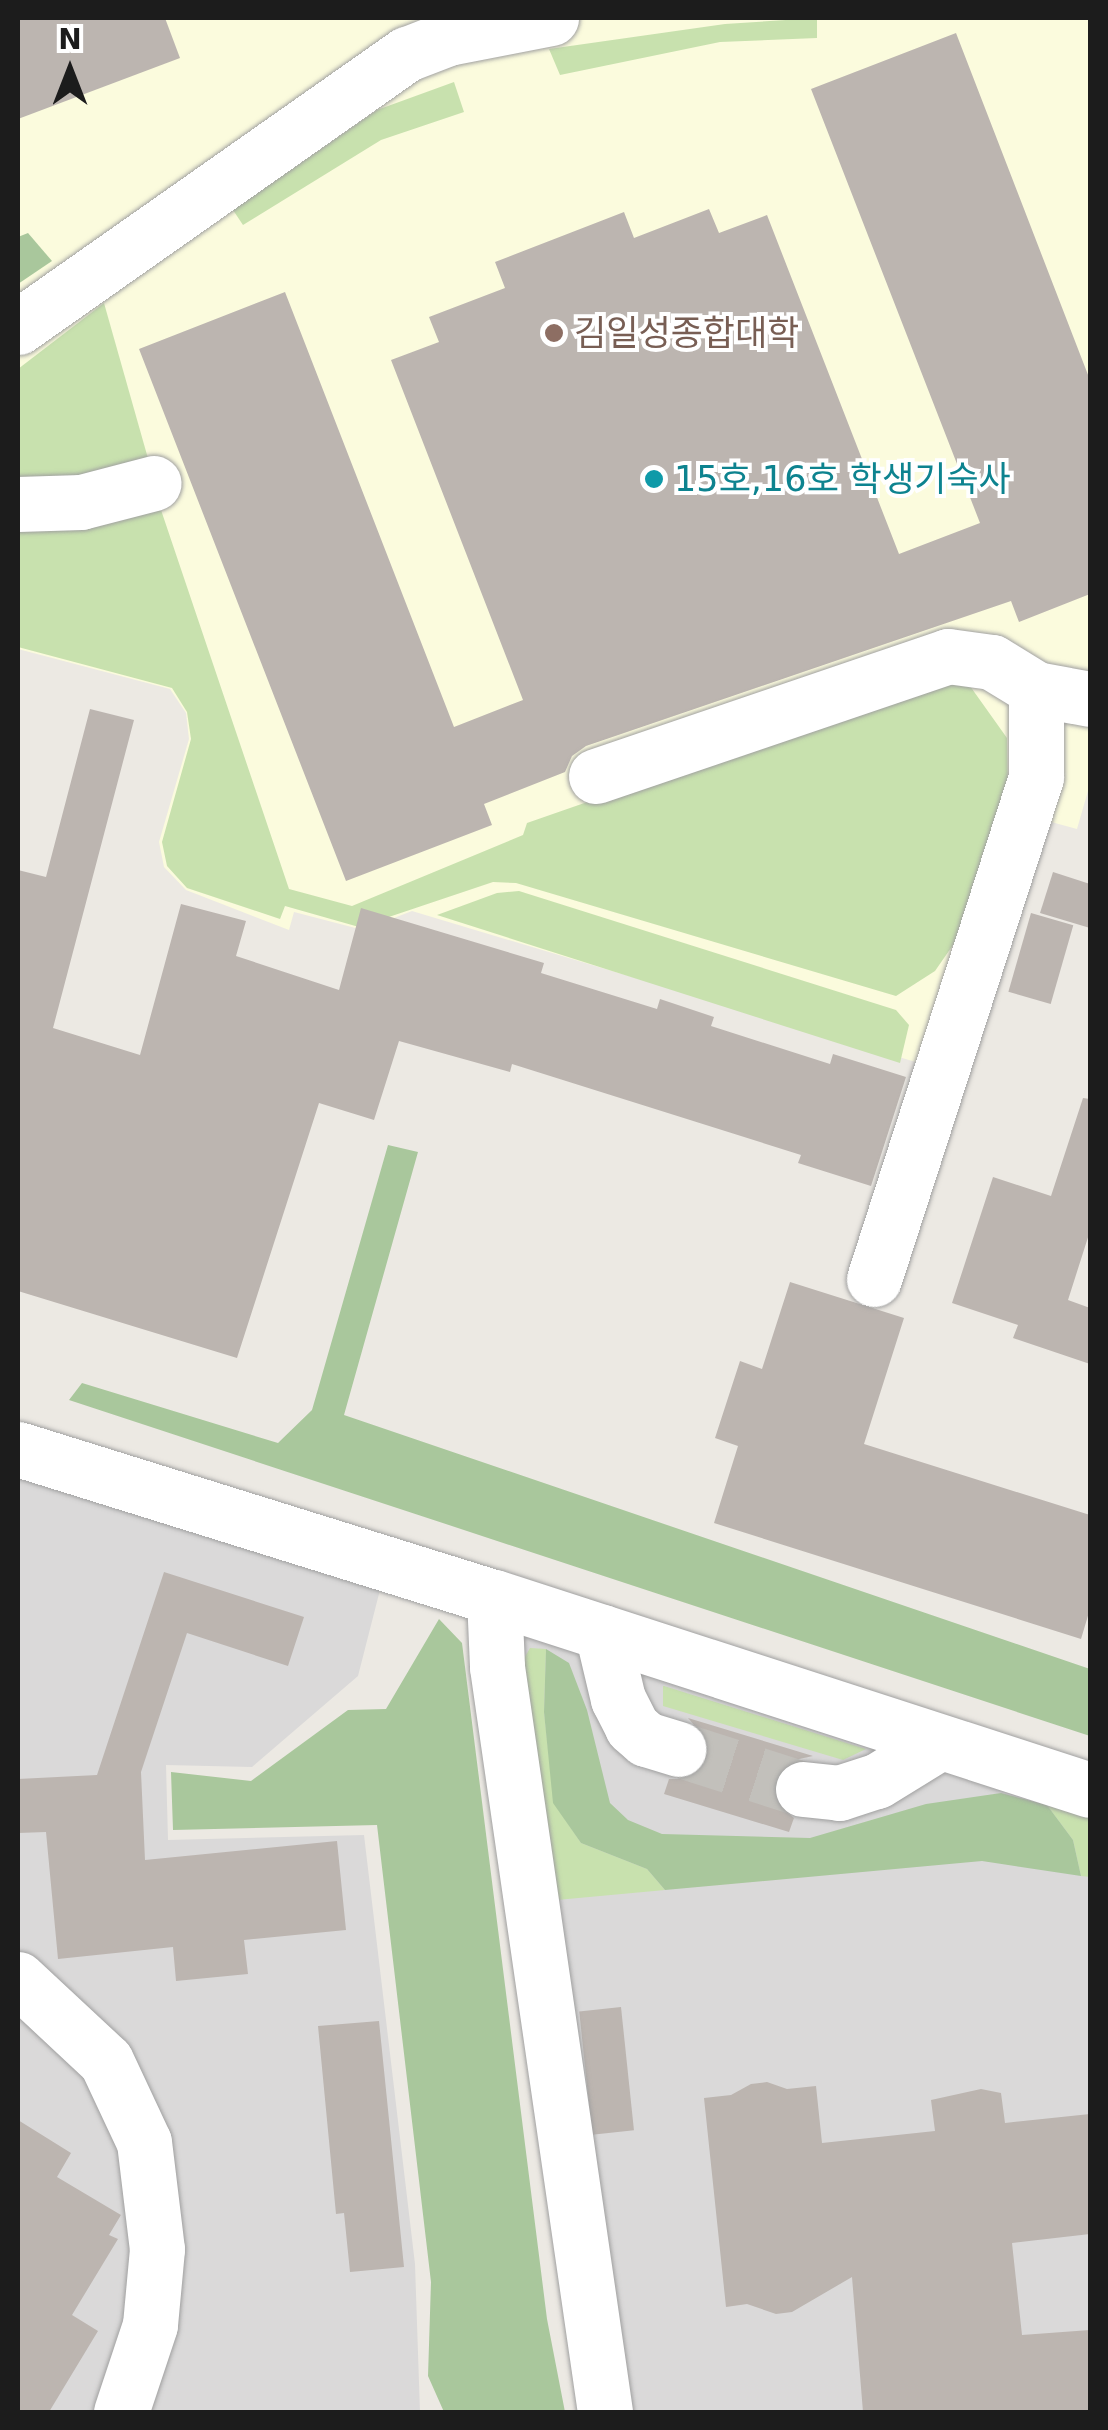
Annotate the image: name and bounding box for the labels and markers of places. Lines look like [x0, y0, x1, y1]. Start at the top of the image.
place label: 김일성종합대학 [574, 312, 799, 354]
marker: 김일성종합대학 [543, 322, 565, 344]
place label: 15호,16호 학생기숙사 [674, 458, 1011, 500]
marker: 15호,16호 학생기숙사 [643, 468, 665, 490]

